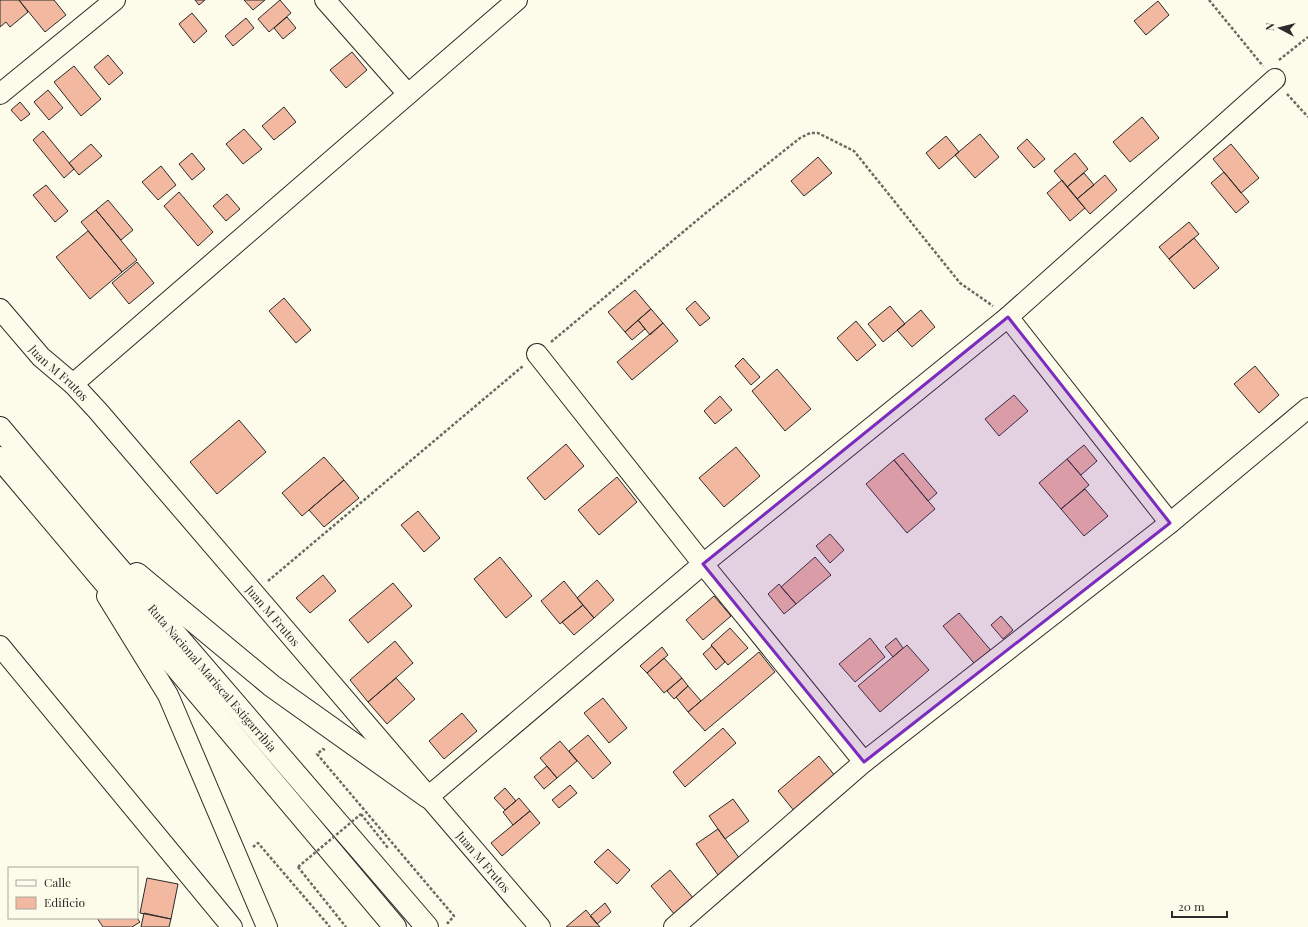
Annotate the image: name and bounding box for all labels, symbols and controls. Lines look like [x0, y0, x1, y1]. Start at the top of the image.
north arrow [1260, 8, 1300, 48]
text: N [1262, 22, 1278, 32]
street label: Juan M Frutos [25, 340, 92, 404]
street label: Juan M Frutos [242, 581, 304, 649]
street label: Ruta Nacional Mariscal Estigarribia [145, 601, 281, 755]
street label: Juan M Frutos [453, 827, 515, 895]
legend [8, 867, 138, 919]
text: Calle [44, 874, 71, 890]
scale bar [1172, 893, 1227, 919]
text: Edificio [44, 894, 86, 910]
text: 20 m [1178, 898, 1205, 914]

